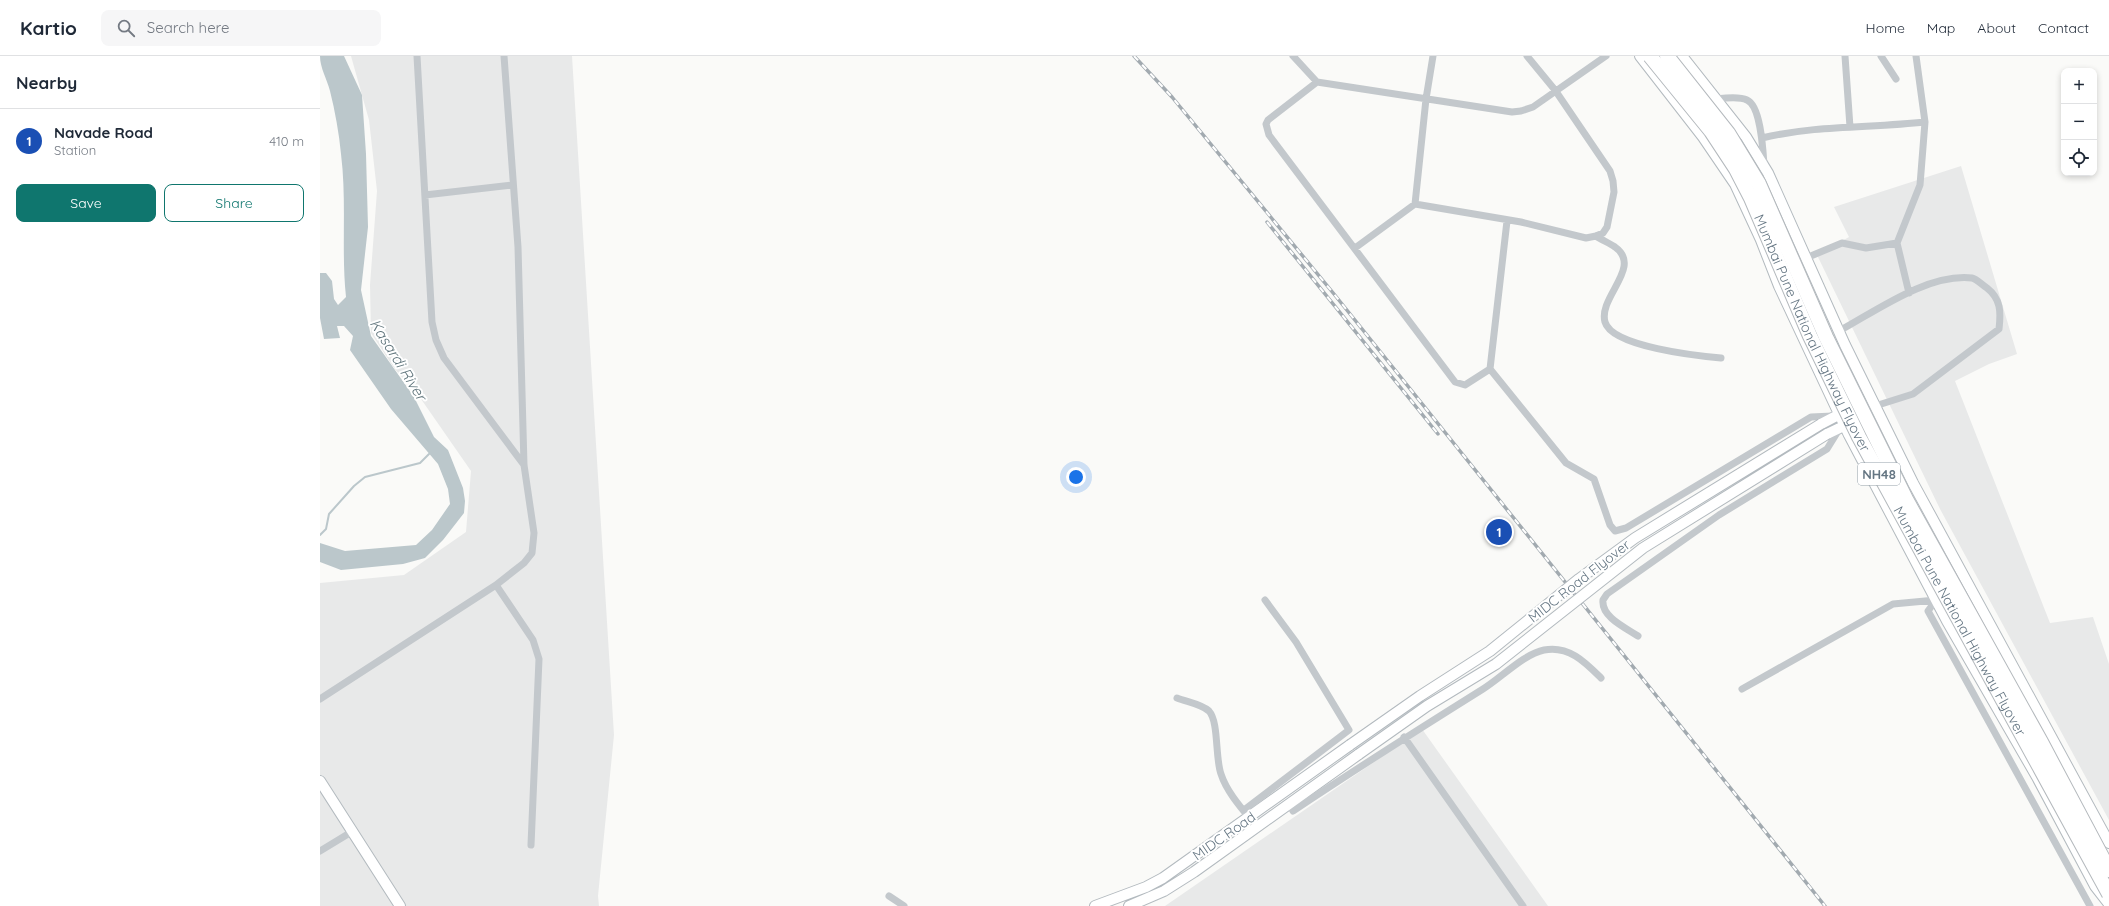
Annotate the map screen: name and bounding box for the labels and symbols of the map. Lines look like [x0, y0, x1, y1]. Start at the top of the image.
street label: Mumbai Pune National Highway Flyover [1750, 212, 1875, 455]
water label: Kasardi River [366, 315, 432, 406]
road number: NH48 [1858, 463, 1900, 485]
your location [1066, 467, 1086, 487]
street label: Mumbai Pune National Highway Flyover [1890, 503, 2030, 740]
pin: 1 [1486, 517, 1512, 547]
street label: MIDC Road Flyover [1524, 535, 1634, 626]
street label: MIDC Road [1189, 808, 1259, 864]

